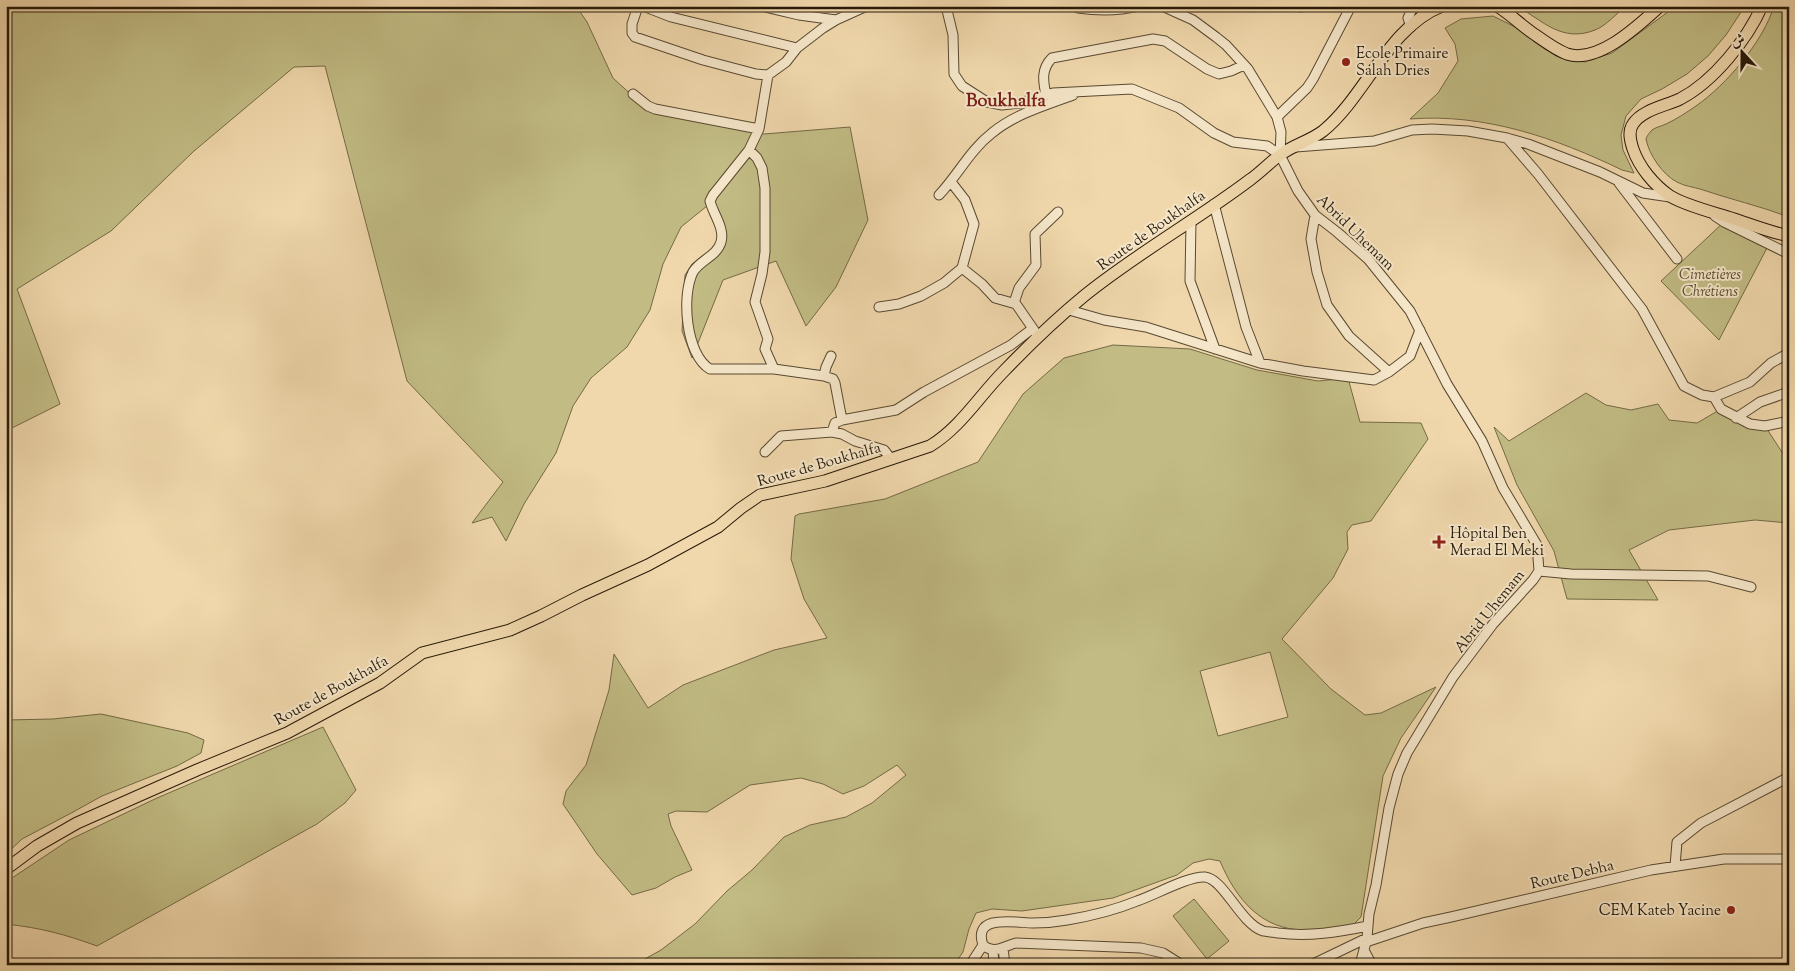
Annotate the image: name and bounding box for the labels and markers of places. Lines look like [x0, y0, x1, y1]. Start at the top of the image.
place label: Ecole Primaire Salah Dries [1356, 44, 1448, 82]
marker: Ecole Primaire Salah Dries [1340, 56, 1352, 68]
place label: Hôpital Ben Merad El Meki [1450, 524, 1544, 562]
marker: Hôpital Ben Merad El Meki [1432, 535, 1446, 549]
place label: CEM Kateb Yacine [1599, 901, 1721, 922]
marker: CEM Kateb Yacine [1725, 904, 1737, 916]

